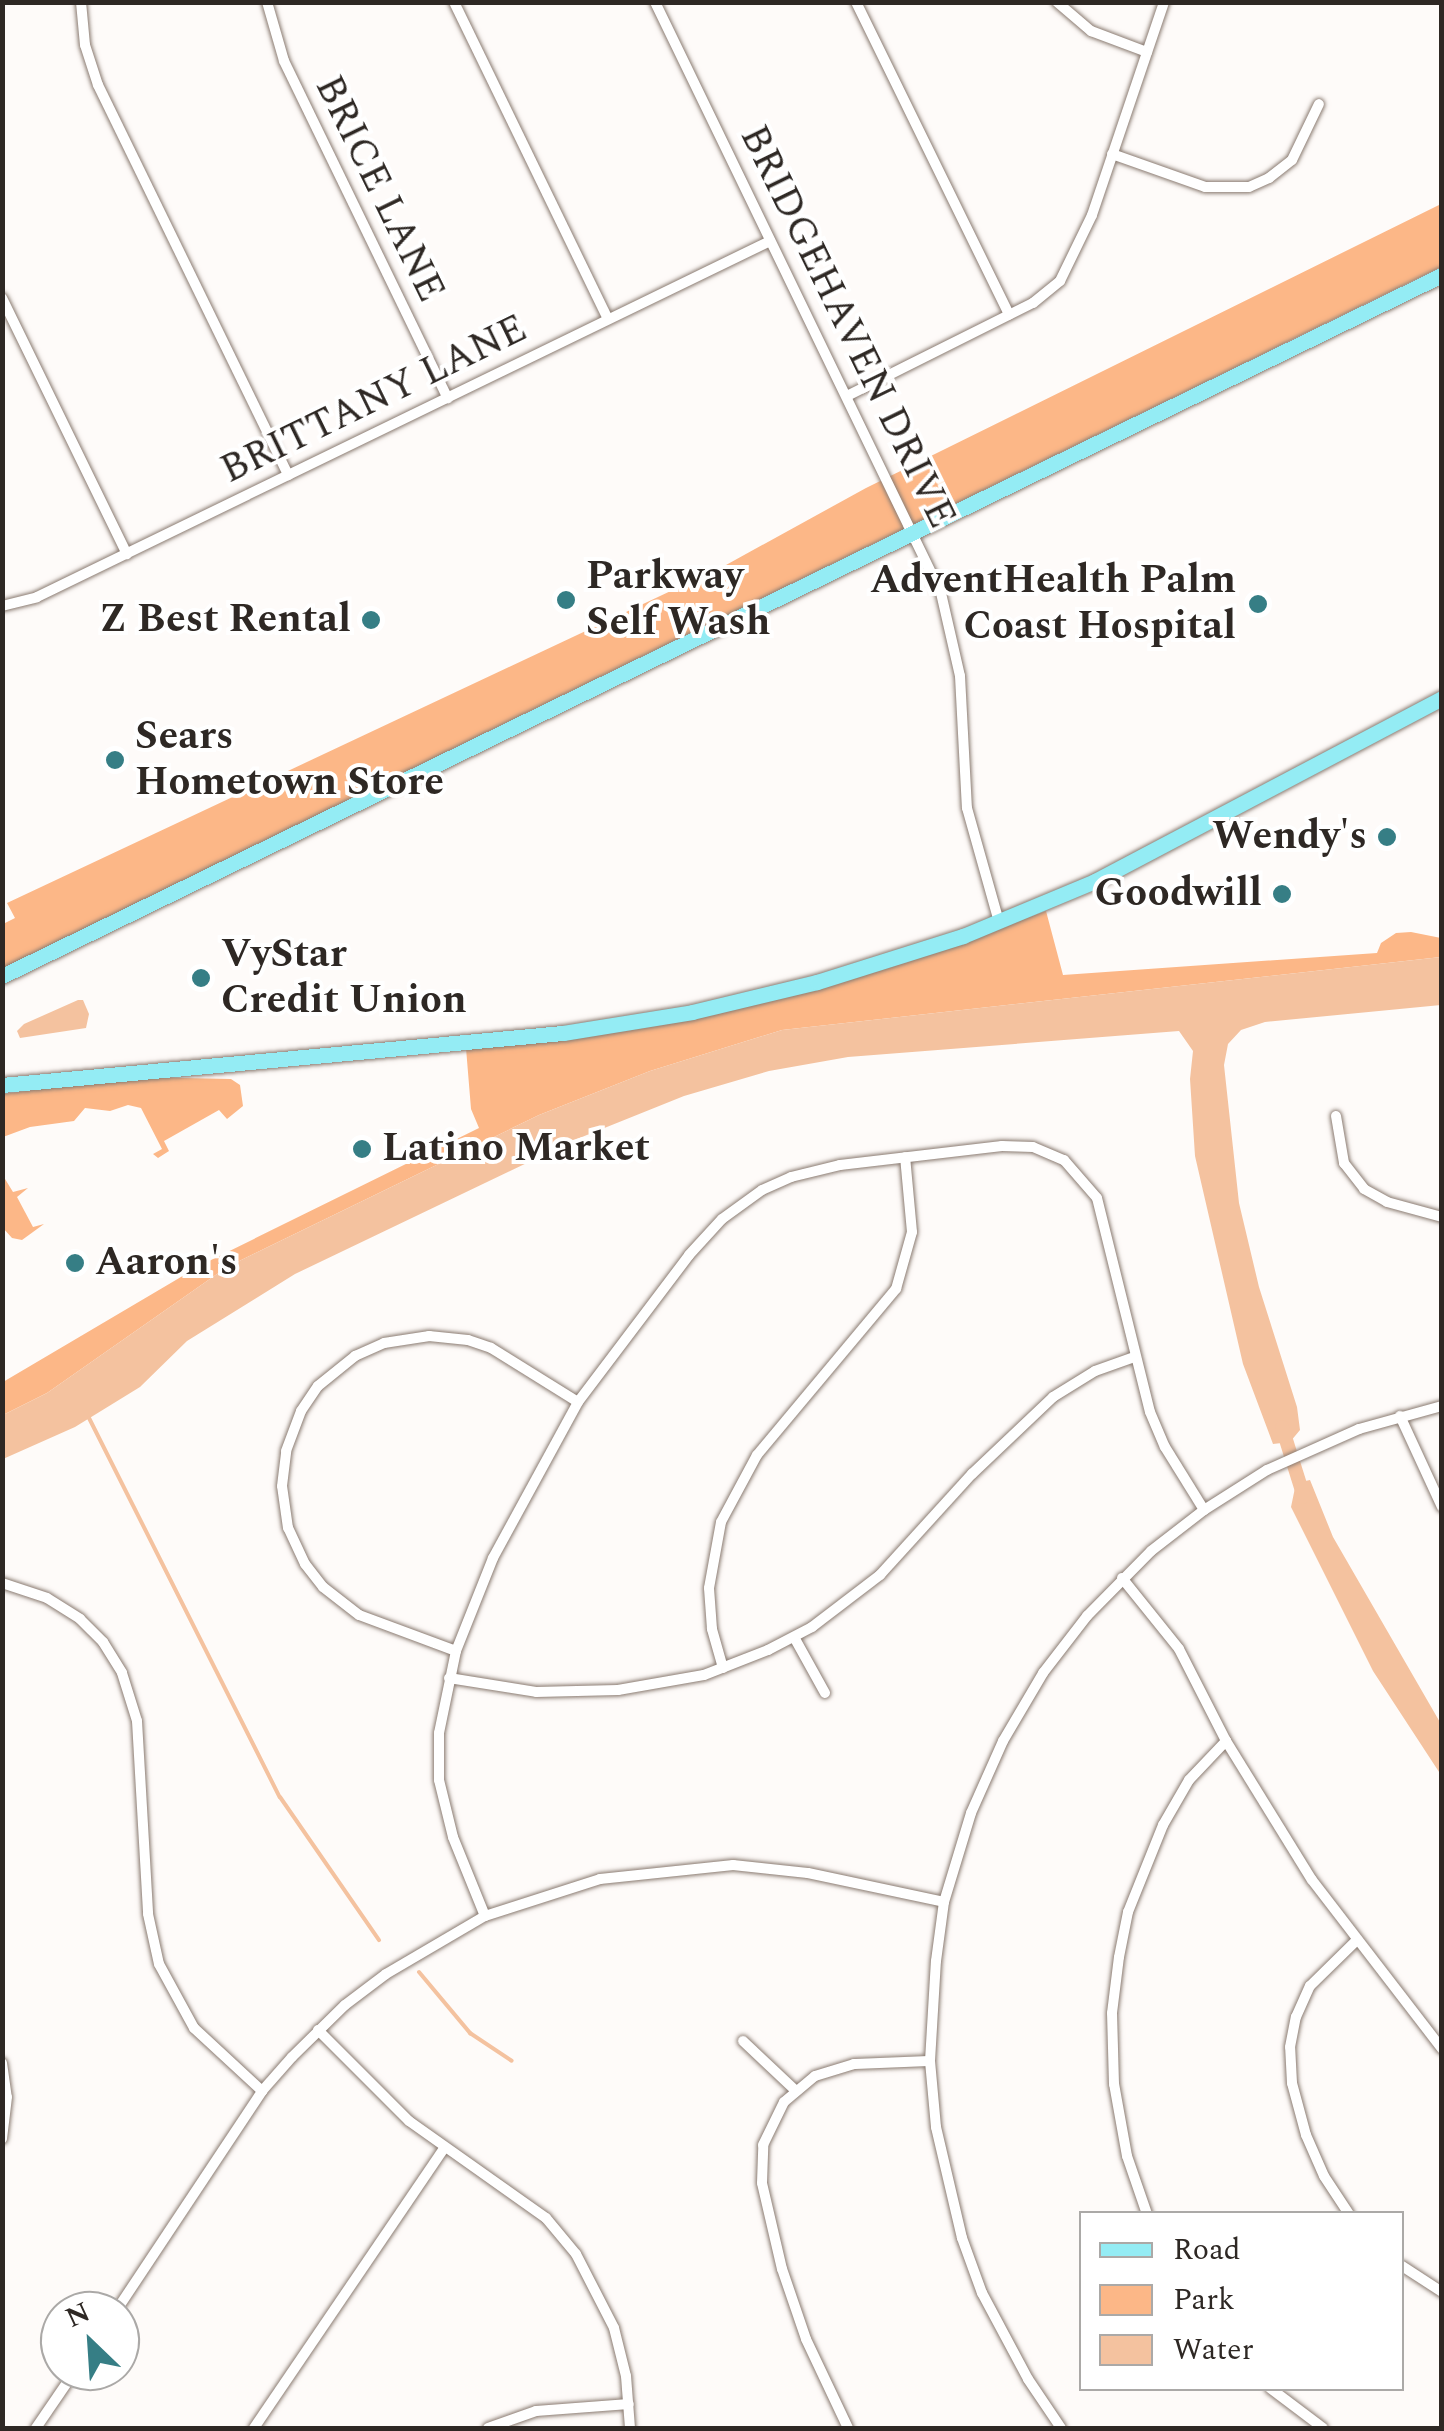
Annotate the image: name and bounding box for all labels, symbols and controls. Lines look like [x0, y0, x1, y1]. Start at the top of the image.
street label: BRICE LANE [304, 68, 454, 310]
street label: BRIDGEHAVEN DRIVE [729, 118, 965, 536]
street label: BRITTANY LANE [213, 305, 535, 495]
place label: Parkway Self Wash [586, 553, 770, 647]
place label: AdventHealth Palm Coast Hospital [870, 557, 1236, 651]
marker: Parkway Self Wash [555, 589, 577, 611]
marker: AdventHealth Palm Coast Hospital [1245, 591, 1271, 617]
place label: Z Best Rental [99, 596, 351, 644]
marker: Z Best Rental [360, 609, 382, 631]
place label: Sears Hometown Store [135, 713, 444, 807]
marker: Sears Hometown Store [104, 749, 126, 771]
place label: Wendy's [1212, 813, 1367, 861]
marker: Wendy's [1376, 826, 1398, 848]
place label: Goodwill [1095, 870, 1262, 918]
marker: Goodwill [1271, 883, 1293, 905]
place label: VyStar Credit Union [221, 931, 467, 1025]
marker: VyStar Credit Union [190, 967, 212, 989]
place label: Latino Market [382, 1125, 650, 1173]
marker: Latino Market [351, 1138, 373, 1160]
place label: Aaron's [95, 1239, 237, 1287]
marker: Aaron's [64, 1252, 86, 1274]
legend [1079, 2211, 1404, 2391]
text: Road [1173, 2227, 1241, 2273]
text: Park [1173, 2277, 1235, 2323]
north arrow [40, 2291, 140, 2391]
text: N [59, 2291, 97, 2339]
text: Water [1173, 2327, 1254, 2373]

